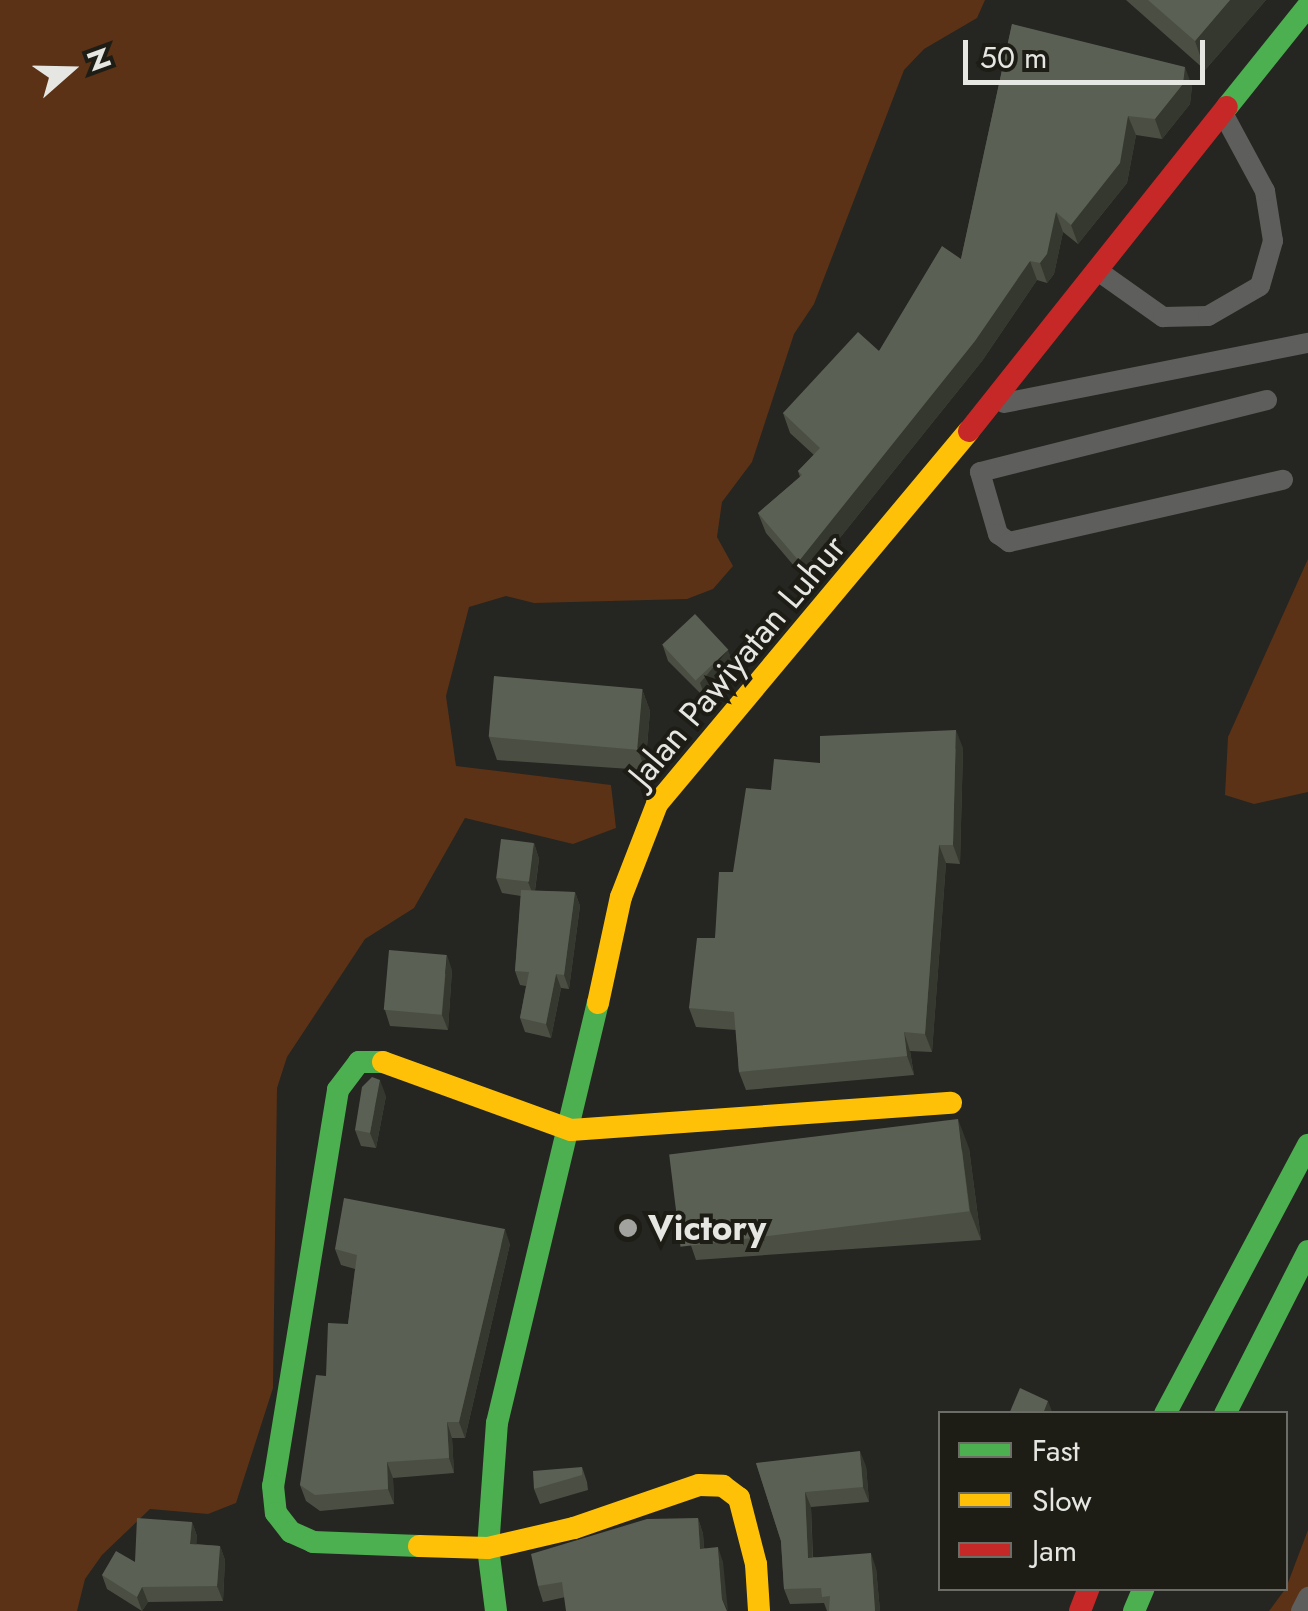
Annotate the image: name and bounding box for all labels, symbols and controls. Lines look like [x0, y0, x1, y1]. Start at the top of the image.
north arrow [20, 20, 120, 120]
scale bar [968, 20, 1210, 82]
text: 50 m [980, 36, 1047, 79]
text: N [76, 42, 122, 77]
street label: Jalan Pawiyatan Luhur [620, 527, 854, 795]
place label: Victory [648, 1207, 766, 1249]
marker: Victory [617, 1217, 639, 1239]
legend [938, 1411, 1288, 1591]
text: Fast [1032, 1429, 1080, 1472]
text: Slow [1032, 1479, 1092, 1522]
text: Jam [1032, 1529, 1077, 1572]

